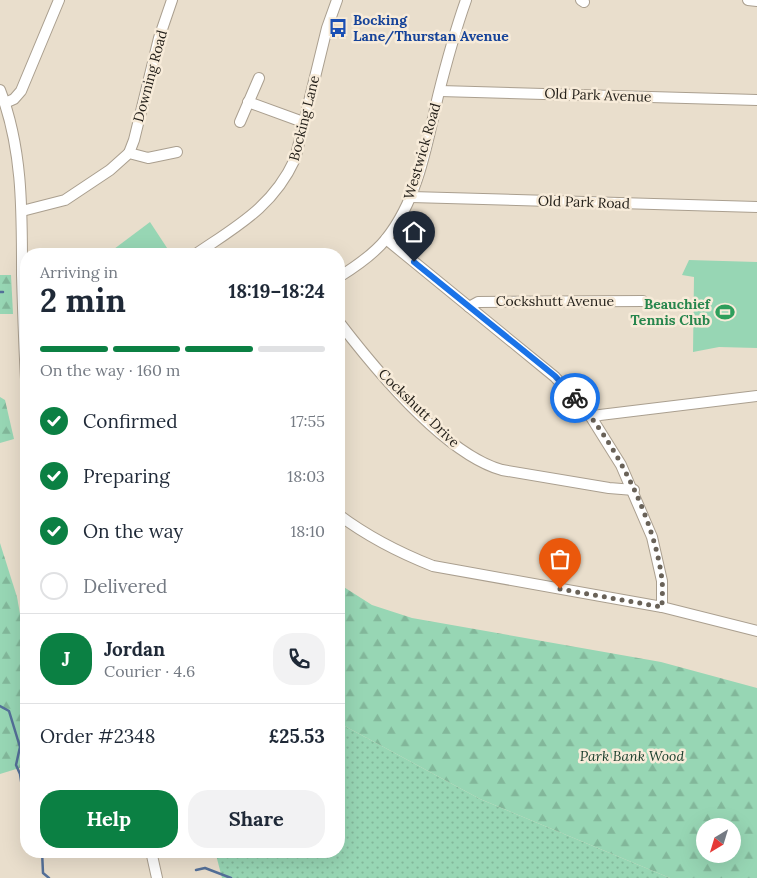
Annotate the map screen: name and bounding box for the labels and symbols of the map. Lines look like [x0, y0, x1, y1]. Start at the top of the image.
place label: Bocking Lane/Thurstan Avenue [353, 11, 509, 45]
bus stop icon: Bocking Lane/Thurstan Avenue [327, 17, 349, 39]
street label: Downing Road [129, 28, 171, 124]
street label: Bocking Lane [285, 73, 323, 163]
street label: Old Park Avenue [544, 84, 652, 106]
street label: Westwick Road [400, 101, 444, 201]
street label: Old Park Road [538, 191, 630, 213]
pin [393, 211, 435, 262]
street label: Cockshutt Avenue [496, 292, 615, 310]
place label: Beauchief Tennis Club [630, 295, 711, 329]
sports icon: Beauchief Tennis Club [714, 301, 736, 323]
street label: Cockshutt Drive [375, 365, 464, 452]
courier [550, 373, 600, 423]
pin [539, 538, 581, 589]
park label: Park Bank Wood [580, 747, 684, 765]
north arrow [696, 818, 741, 862]

